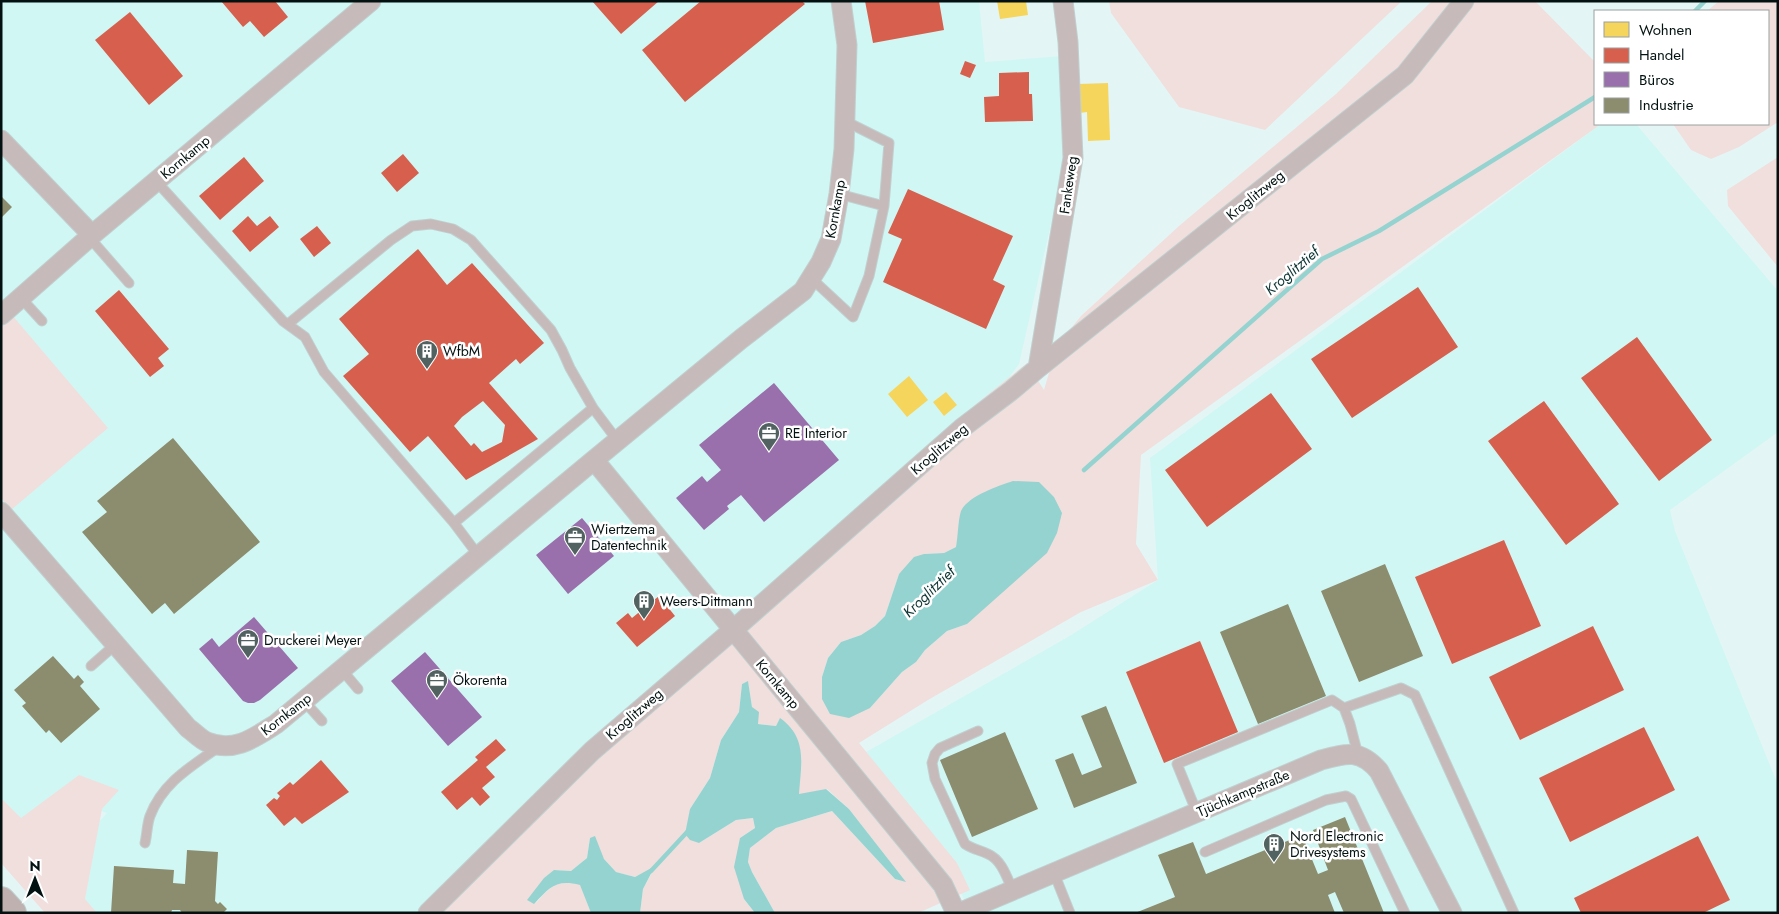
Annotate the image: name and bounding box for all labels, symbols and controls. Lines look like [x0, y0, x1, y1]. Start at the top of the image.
legend [1594, 10, 1769, 125]
text: Wohnen [1639, 19, 1692, 41]
text: Handel [1639, 44, 1685, 66]
text: Büros [1639, 69, 1674, 91]
text: Industrie [1639, 94, 1694, 116]
street label: Kornkamp [156, 130, 214, 184]
street label: Fankeweg [1054, 155, 1082, 215]
street label: Kroglitzweg [1222, 165, 1288, 225]
street label: Kornkamp [820, 178, 850, 240]
water label: Kroglitztief [1260, 240, 1326, 300]
building icon: WfbM [415, 339, 439, 370]
place label: WfbM [443, 341, 480, 361]
street label: Kroglitzweg [906, 419, 972, 479]
office icon: RE Interior [757, 421, 781, 452]
place label: RE Interior [785, 423, 847, 443]
place label: Wiertzema Datentechnik [591, 519, 668, 555]
office icon: Wiertzema Datentechnik [563, 525, 587, 556]
water label: Kroglitztief [898, 560, 962, 623]
building icon: Weers-Dittmann [632, 589, 656, 620]
place label: Weers-Dittmann [660, 591, 753, 611]
office icon: Druckerei Meyer [236, 628, 260, 659]
place label: Druckerei Meyer [264, 630, 362, 650]
street label: Kornkamp [751, 655, 805, 713]
office icon: Ökorenta [425, 668, 449, 699]
place label: Ökorenta [453, 670, 507, 690]
street label: Kroglitzweg [601, 684, 667, 744]
street label: Kornkamp [257, 688, 315, 740]
street label: Tjüchkampstraße [1194, 764, 1292, 822]
place label: Nord Electronic Drivesystems [1290, 826, 1384, 862]
building icon: Nord Electronic Drivesystems [1262, 832, 1286, 863]
north arrow [10, 854, 60, 904]
text: N [29, 856, 41, 876]

